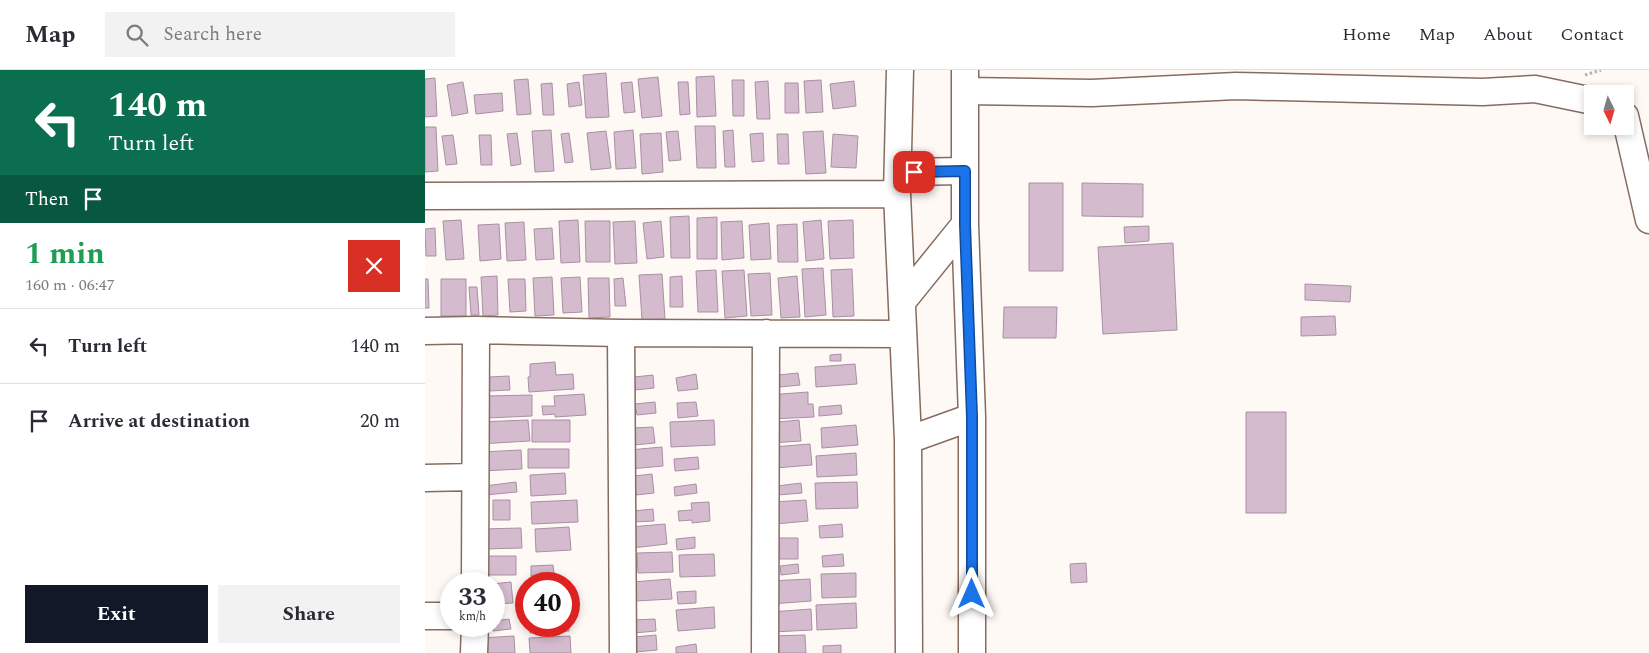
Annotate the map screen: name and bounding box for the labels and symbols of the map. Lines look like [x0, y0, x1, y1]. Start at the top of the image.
north arrow [1584, 85, 1634, 135]
pin [893, 151, 935, 193]
position arrow [945, 567, 997, 619]
speed limit sign: 40 [515, 572, 580, 637]

